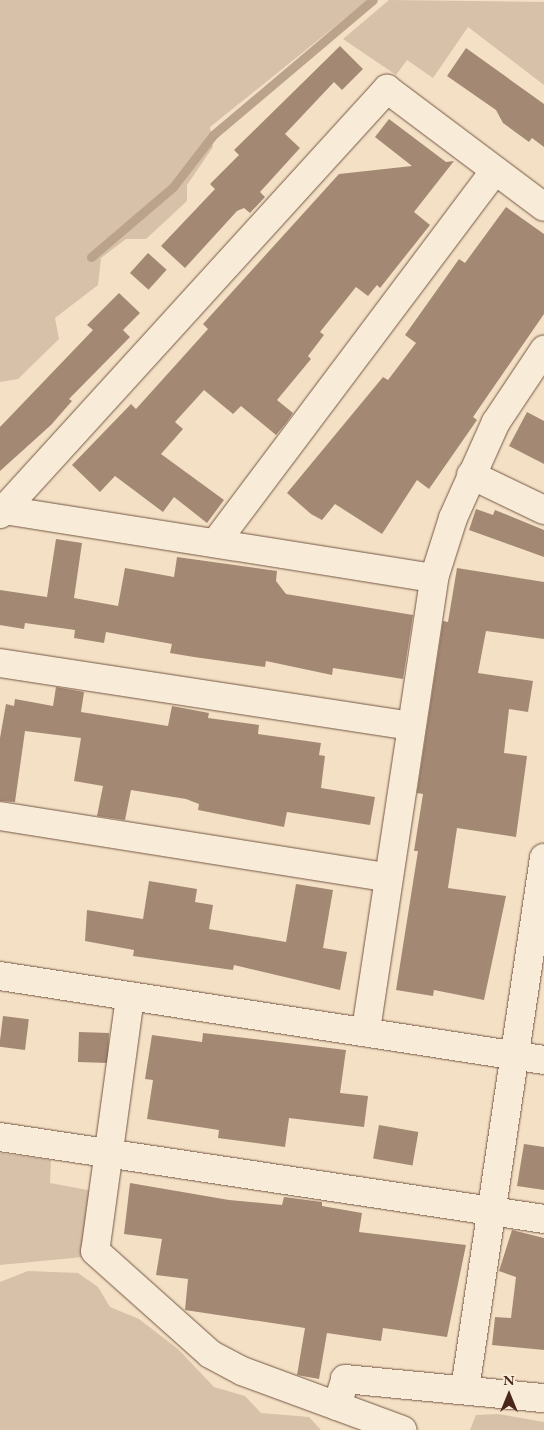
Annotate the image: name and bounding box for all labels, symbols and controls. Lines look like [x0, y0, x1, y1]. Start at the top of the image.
north arrow [484, 1370, 534, 1420]
text: N [503, 1371, 515, 1389]

